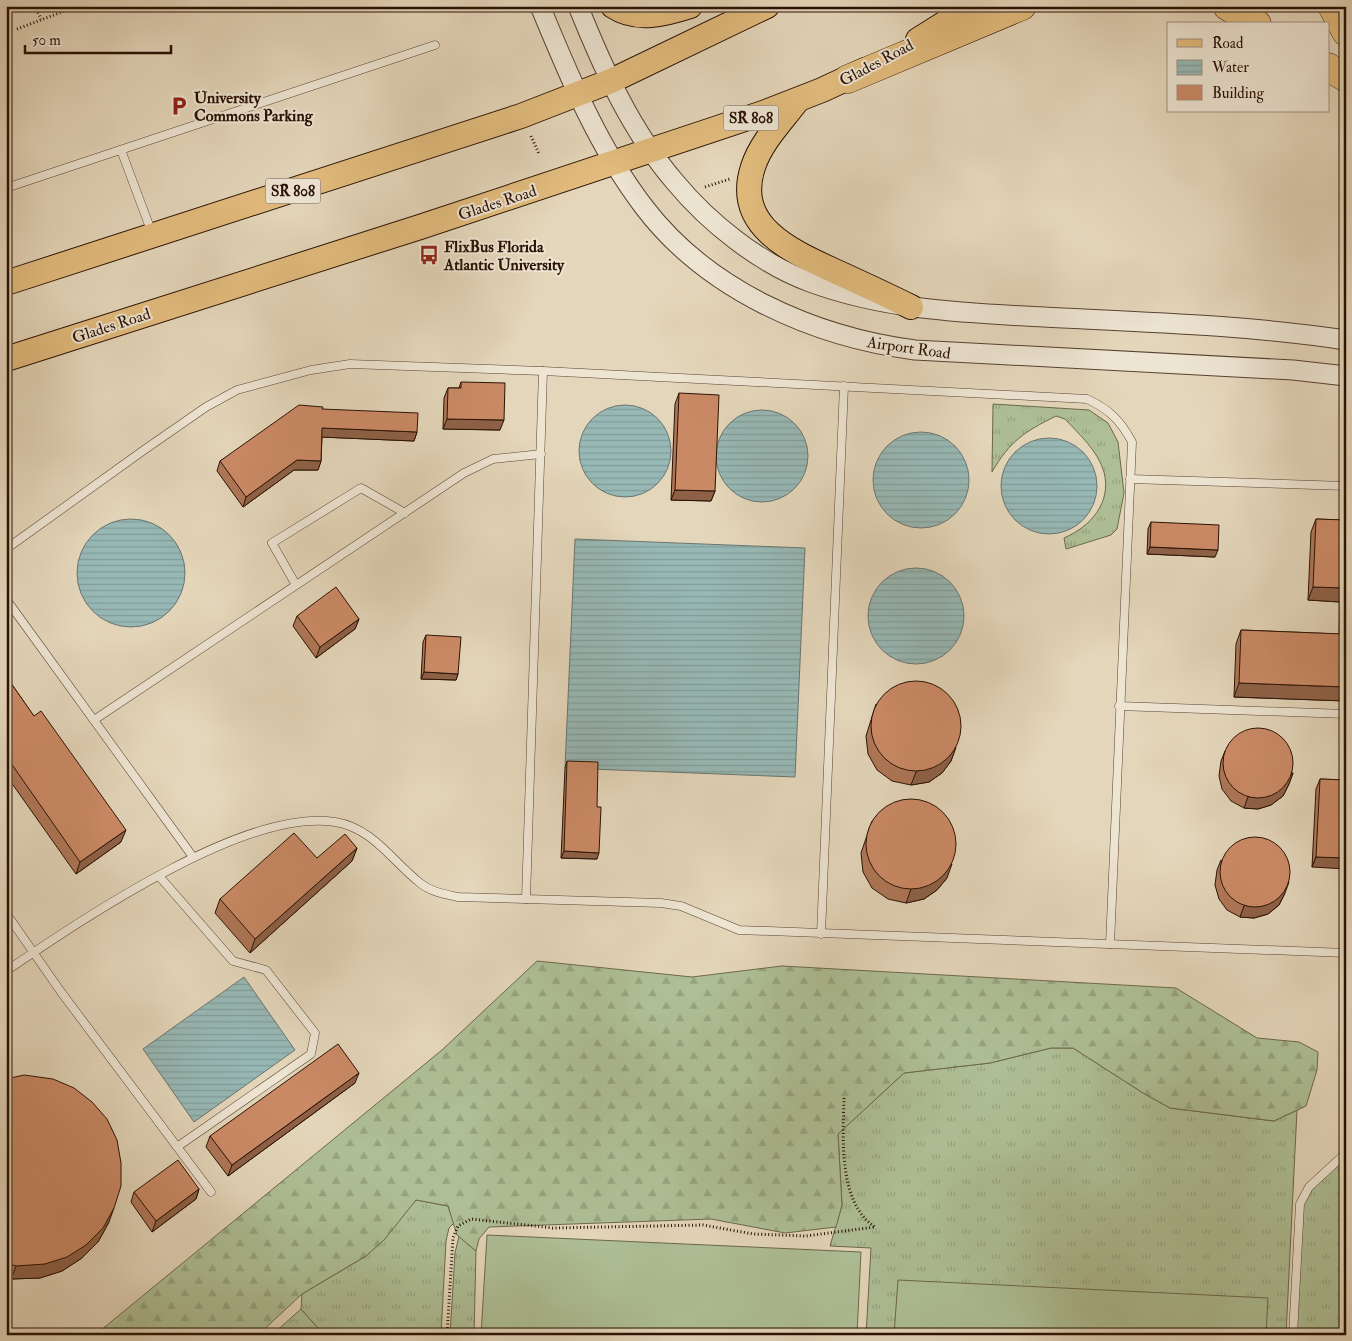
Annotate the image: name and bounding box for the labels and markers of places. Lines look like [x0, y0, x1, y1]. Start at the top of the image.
place label: University Commons Parking [194, 88, 314, 127]
parking icon: University Commons Parking [168, 95, 190, 117]
place label: FlixBus Florida Atlantic University [443, 237, 565, 276]
bus stop icon: FlixBus Florida Atlantic University [418, 244, 440, 266]

